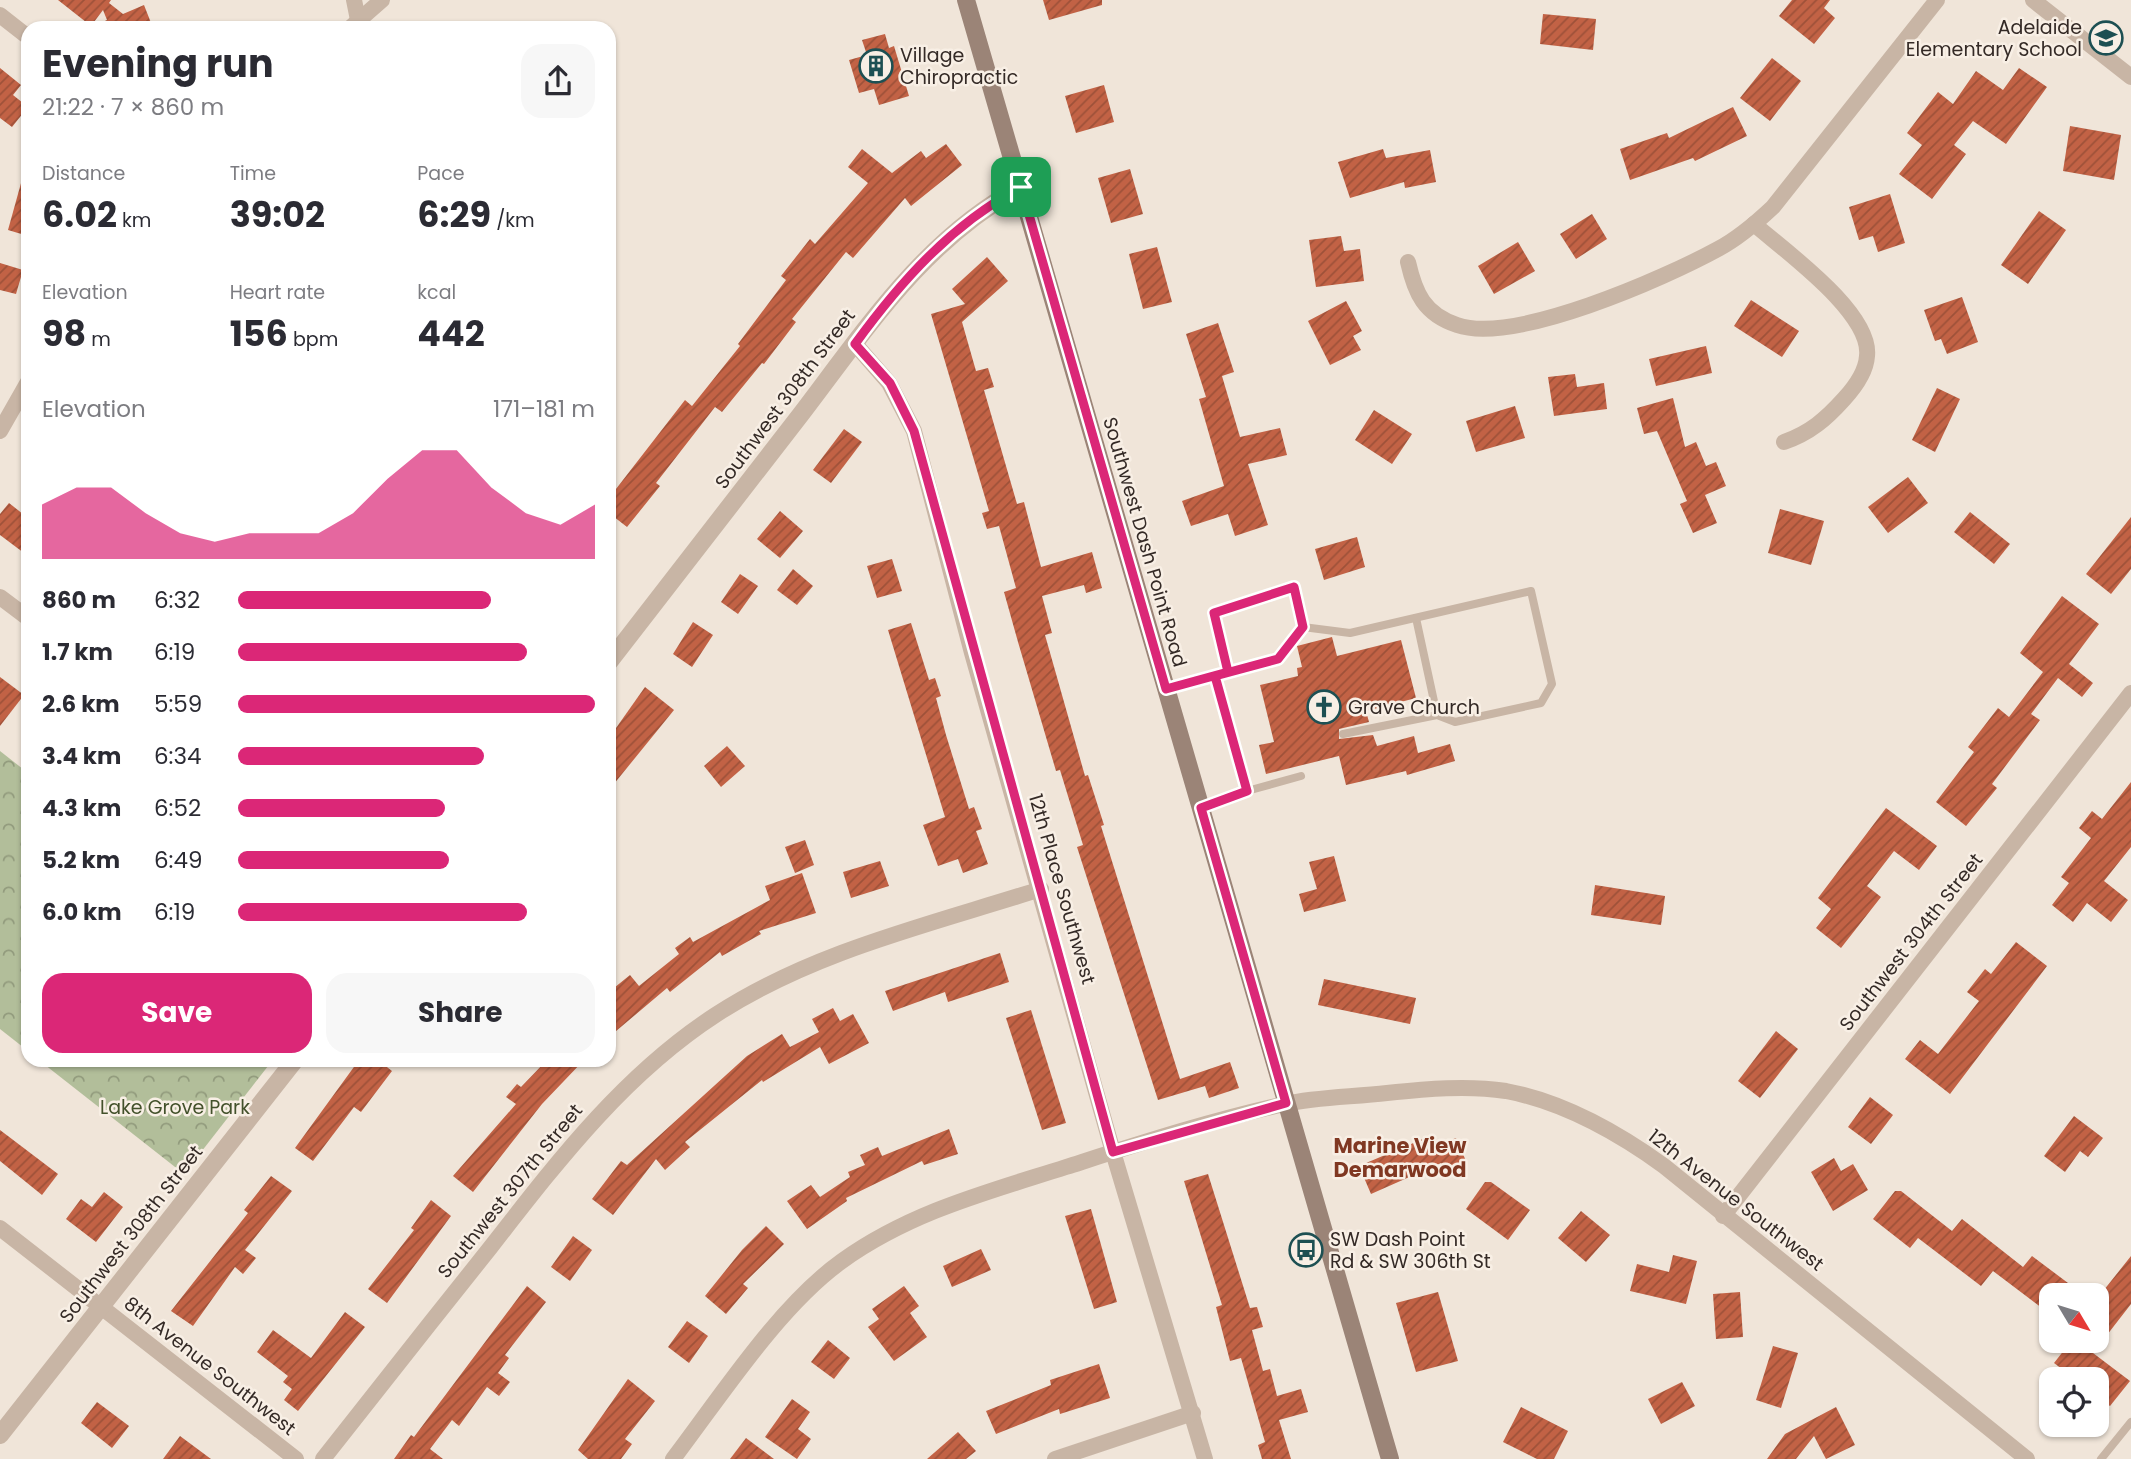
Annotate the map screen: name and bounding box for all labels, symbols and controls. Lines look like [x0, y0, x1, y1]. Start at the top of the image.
place label: Adelaide Elementary School [1906, 14, 2082, 63]
school or university icon: Adelaide Elementary School [2087, 19, 2125, 57]
text: Evening run [42, 37, 274, 90]
place label: Village Chiropractic [900, 42, 1018, 91]
button: share [521, 44, 595, 118]
building icon: Village Chiropractic [857, 47, 895, 85]
text: 21:22 · 7 × 860 m [42, 91, 224, 123]
pin [991, 157, 1051, 217]
text: Distance [42, 160, 125, 187]
text: Time [230, 160, 276, 187]
text: Pace [417, 160, 465, 187]
icon: arrive [1002, 168, 1040, 206]
text: 6.02 [42, 190, 117, 239]
text: 39:02 [230, 190, 325, 239]
text: 6:29 [417, 190, 491, 239]
text: km [117, 207, 151, 234]
text: /km [491, 207, 535, 234]
text: Elevation [42, 279, 128, 306]
text: Heart rate [230, 279, 325, 306]
text: kcal [417, 279, 456, 306]
street label: Southwest 308th Street [708, 303, 862, 494]
text: 98 [42, 309, 86, 358]
text: 156 [230, 309, 288, 358]
text: 442 [417, 309, 485, 358]
text: m [86, 326, 111, 353]
text: bpm [288, 326, 338, 353]
text: Elevation [42, 393, 146, 425]
text: 171–181 m [493, 393, 595, 425]
street label: Southwest Dash Point Road [1096, 414, 1194, 670]
text: 860 m [42, 584, 116, 616]
text: 6:32 [154, 584, 200, 616]
text: 1.7 km [42, 636, 113, 668]
text: 6:19 [154, 636, 195, 668]
text: 2.6 km [42, 688, 120, 720]
text: 5:59 [154, 688, 202, 720]
church icon: Grave Church [1305, 688, 1343, 726]
place label: Grave Church [1348, 694, 1480, 721]
text: 3.4 km [42, 740, 121, 772]
text: 6:34 [154, 740, 202, 772]
street label: 12th Place Southwest [1022, 791, 1102, 987]
text: 4.3 km [42, 792, 121, 824]
text: 6:52 [154, 792, 201, 824]
text: 5.2 km [42, 844, 120, 876]
text: 6:49 [154, 844, 202, 876]
street label: Southwest 304th Street [1833, 847, 1989, 1036]
text: 6.0 km [42, 896, 122, 928]
text: 6:19 [154, 896, 195, 928]
button: Save [42, 973, 312, 1053]
button: Share [326, 973, 595, 1053]
park label: Lake Grove Park [100, 1094, 250, 1121]
street label: Southwest 307th Street [431, 1098, 589, 1284]
street label: 12th Avenue Southwest [1642, 1123, 1830, 1277]
district label: Marine View Demarwood [1334, 1131, 1467, 1184]
street label: Southwest 308th Street [53, 1139, 209, 1328]
place label: SW Dash Point Rd & SW 306th St [1330, 1226, 1491, 1275]
bus stop icon: SW Dash Point Rd & SW 306th St [1287, 1231, 1325, 1269]
north arrow [2039, 1283, 2109, 1353]
map controls [2039, 1283, 2109, 1437]
street label: 8th Avenue Southwest [118, 1290, 302, 1442]
button: locate [2039, 1367, 2109, 1437]

